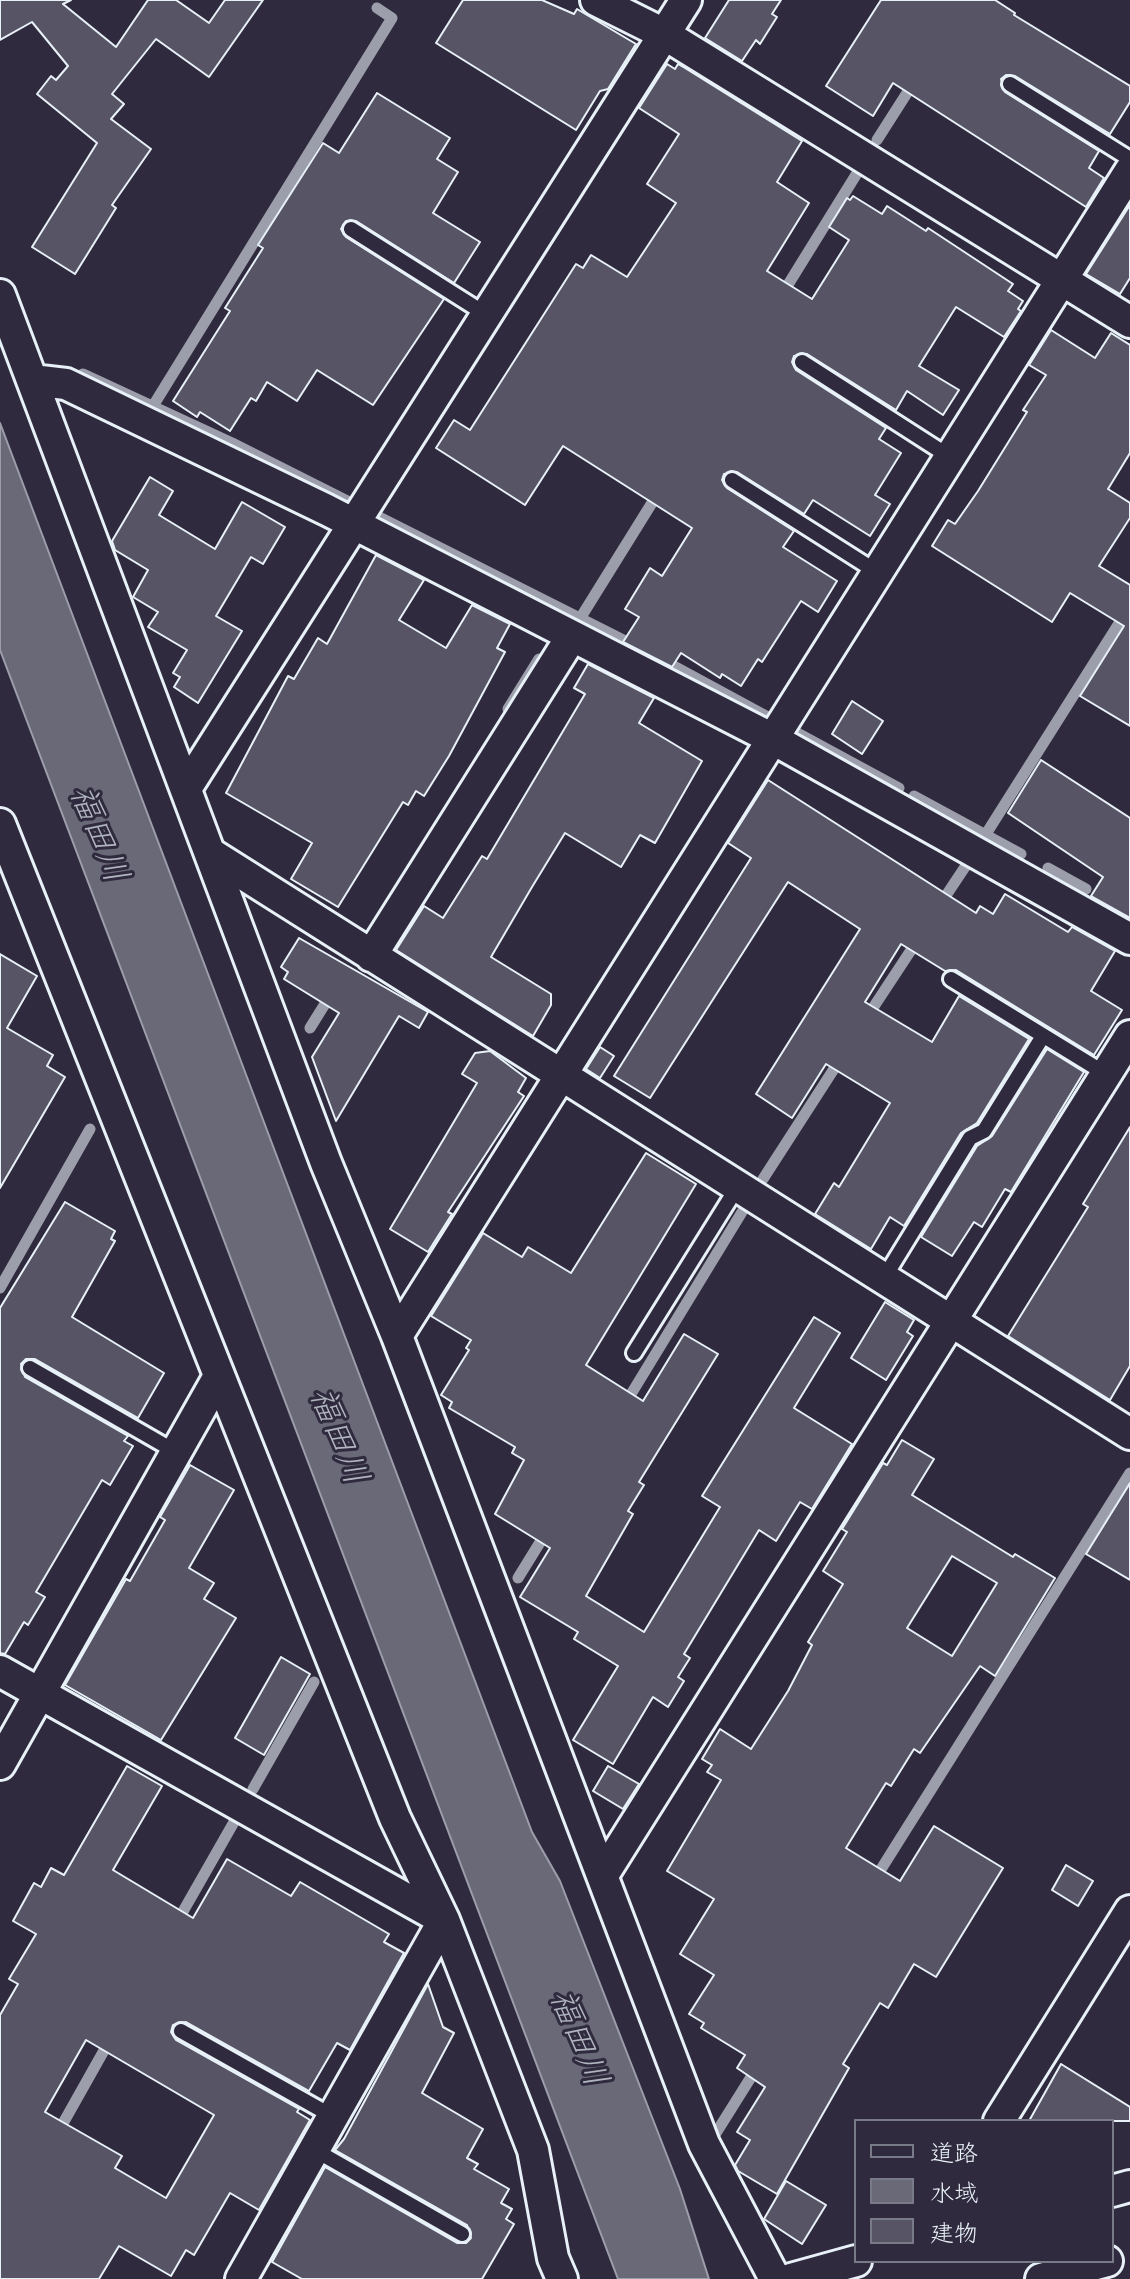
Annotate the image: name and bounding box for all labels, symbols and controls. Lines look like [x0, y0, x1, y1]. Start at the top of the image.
water label: 福田川 [58, 780, 134, 890]
water label: 福田川 [298, 1382, 374, 1492]
water label: 福田川 [538, 1984, 614, 2094]
legend [854, 2119, 1114, 2263]
text: 道路 [930, 2139, 978, 2170]
text: 水域 [930, 2179, 978, 2210]
text: 建物 [930, 2219, 978, 2250]

